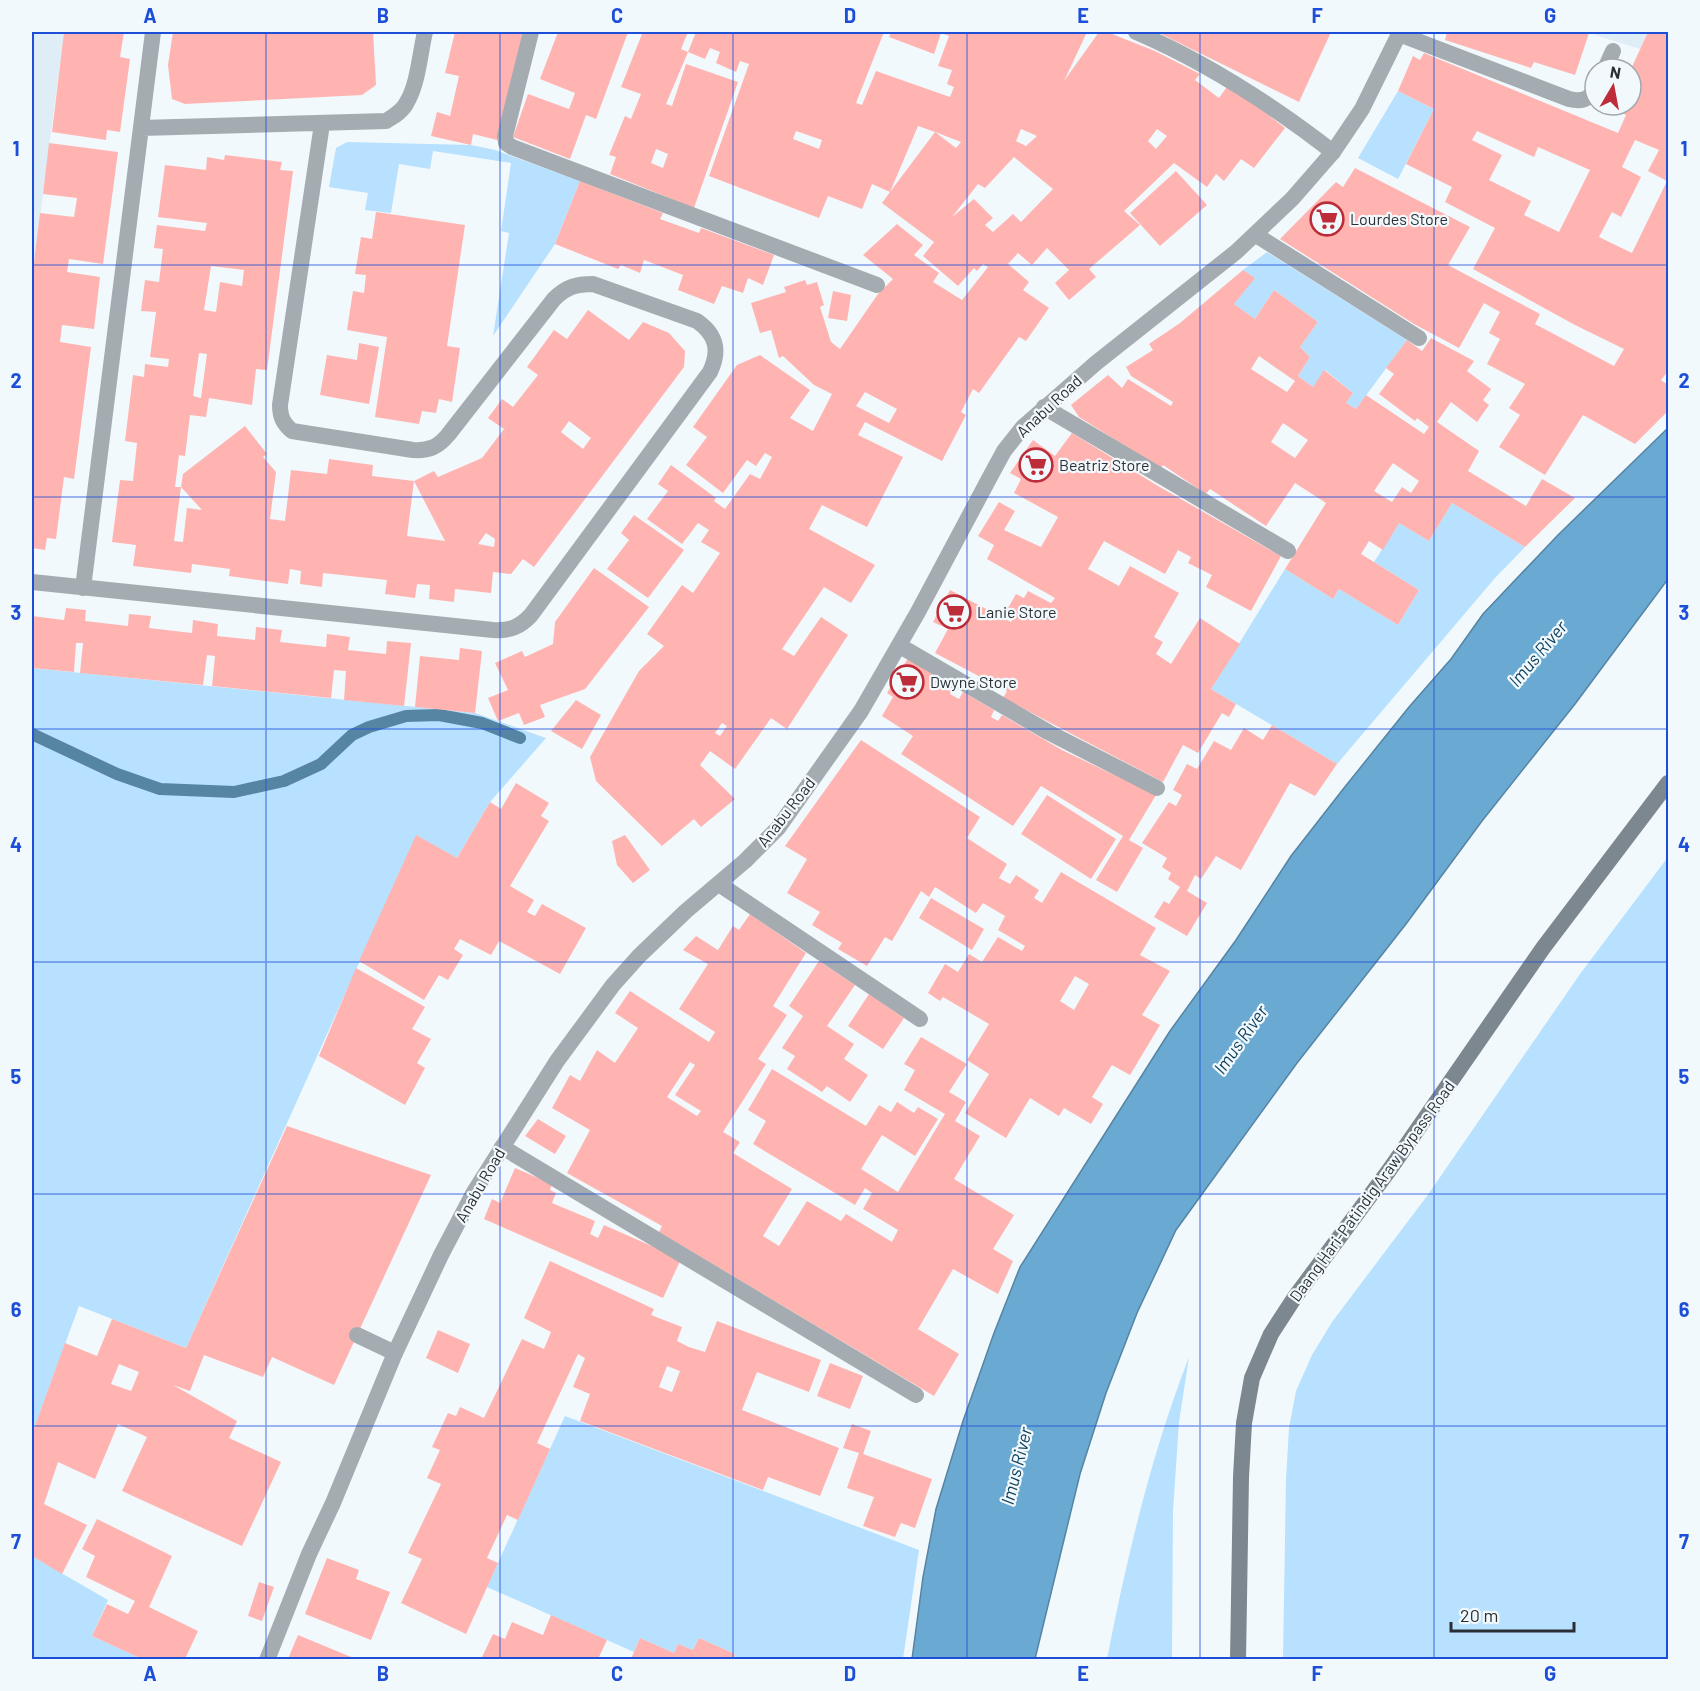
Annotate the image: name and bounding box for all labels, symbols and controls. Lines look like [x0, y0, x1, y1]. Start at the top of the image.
text: A [143, 3, 157, 27]
text: B [377, 3, 389, 27]
text: C [611, 3, 623, 27]
text: D [844, 3, 856, 27]
text: E [1077, 3, 1089, 27]
text: F [1311, 3, 1323, 27]
text: G [1544, 3, 1556, 27]
north arrow [1583, 57, 1643, 117]
text: N [1609, 61, 1623, 82]
text: 1 [12, 136, 20, 160]
text: 1 [1680, 136, 1688, 160]
supermarket icon: Lourdes Store [1309, 201, 1345, 237]
place label: Lourdes Store [1350, 209, 1448, 228]
text: 2 [10, 368, 22, 392]
text: 2 [1678, 368, 1690, 392]
street label: Anabu Road [1012, 371, 1085, 441]
supermarket icon: Beatriz Store [1018, 447, 1054, 483]
place label: Beatriz Store [1059, 455, 1150, 474]
supermarket icon: Lanie Store [936, 594, 972, 630]
text: 3 [11, 600, 21, 624]
text: 3 [1679, 600, 1689, 624]
place label: Lanie Store [977, 602, 1057, 621]
water label: Imus River [1503, 616, 1571, 691]
supermarket icon: Dwyne Store [889, 664, 925, 700]
place label: Dwyne Store [930, 672, 1017, 691]
street label: Anabu Road [753, 773, 818, 850]
text: 4 [10, 832, 22, 856]
text: 4 [1678, 832, 1690, 856]
water label: Imus River [1209, 1000, 1272, 1078]
text: 5 [11, 1064, 22, 1088]
text: 5 [1679, 1064, 1690, 1088]
street label: Daang Hari-Patindig Araw Bypass Road [1285, 1077, 1458, 1305]
street label: Anabu Road [451, 1144, 508, 1225]
text: 6 [11, 1297, 22, 1321]
text: 6 [1679, 1297, 1690, 1321]
water label: Imus River [996, 1424, 1036, 1507]
text: 7 [11, 1529, 21, 1553]
text: 7 [1679, 1529, 1689, 1553]
scale bar [1451, 1595, 1574, 1633]
text: 20 m [1460, 1604, 1498, 1626]
text: A [143, 1661, 157, 1685]
text: B [377, 1661, 389, 1685]
text: C [611, 1661, 623, 1685]
text: D [844, 1661, 856, 1685]
text: E [1077, 1661, 1089, 1685]
text: F [1311, 1661, 1323, 1685]
text: G [1544, 1661, 1556, 1685]

